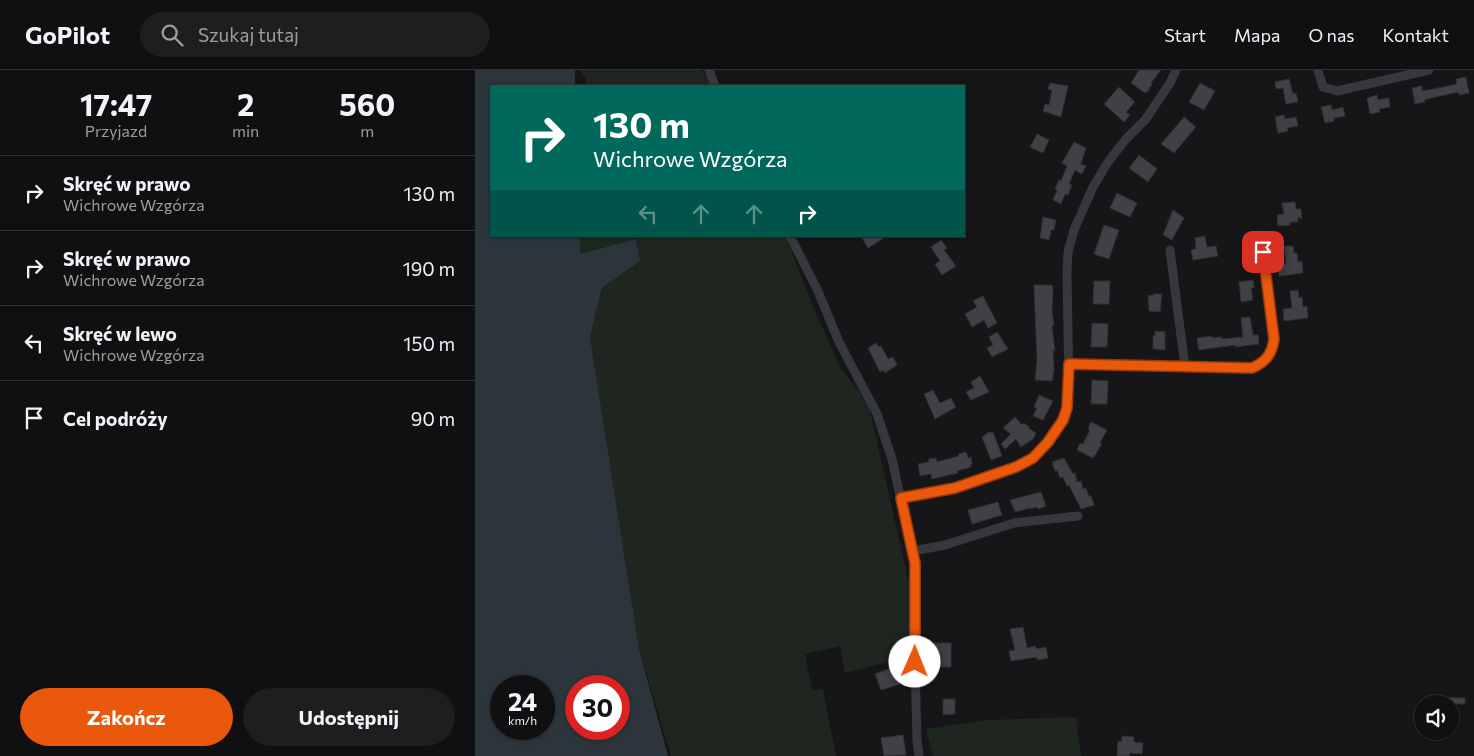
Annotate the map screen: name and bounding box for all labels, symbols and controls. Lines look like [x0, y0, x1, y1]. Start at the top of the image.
search box [140, 12, 490, 57]
text: GoPilot [25, 20, 110, 49]
icon: search [158, 21, 186, 49]
text: Szukaj tutaj [198, 23, 299, 46]
text: Start [1164, 24, 1206, 46]
text: Mapa [1234, 24, 1280, 46]
text: O nas [1308, 24, 1355, 46]
text: Kontakt [1383, 24, 1449, 46]
text: 17:47 [80, 85, 152, 122]
text: 2 [237, 85, 254, 122]
text: 560 [339, 85, 395, 122]
text: 130 m [593, 102, 690, 145]
icon: right [510, 105, 575, 170]
text: Przyjazd [85, 121, 147, 140]
text: min [232, 121, 259, 140]
text: m [360, 121, 374, 140]
text: Wichrowe Wzgórza [593, 145, 788, 172]
text: Skręć w prawo [63, 172, 191, 195]
icon: right [20, 179, 48, 207]
text: 130 m [403, 182, 455, 205]
text: Wichrowe Wzgórza [63, 195, 205, 214]
icon: left [634, 200, 662, 228]
icon: ahead [687, 200, 715, 228]
icon: ahead [740, 200, 768, 228]
icon: right [793, 200, 821, 228]
pin [1242, 231, 1284, 273]
icon: arrive [1249, 238, 1277, 266]
text: Skręć w prawo [63, 247, 191, 270]
icon: right [20, 254, 48, 282]
text: 190 m [403, 257, 455, 280]
text: Wichrowe Wzgórza [63, 270, 205, 289]
text: Skręć w lewo [63, 322, 177, 345]
icon: left [20, 329, 48, 357]
text: 150 m [403, 332, 455, 355]
text: Wichrowe Wzgórza [63, 345, 205, 364]
icon: arrive [20, 404, 48, 432]
text: Cel podróży [63, 407, 168, 430]
text: 90 m [411, 407, 455, 430]
position arrow [888, 635, 940, 687]
speed limit sign: 30 [565, 675, 630, 740]
text: 24 [508, 686, 537, 716]
button: Zakończ [20, 688, 233, 746]
button: Udostępnij [243, 688, 455, 746]
map controls [1414, 695, 1459, 740]
button: sound [1414, 695, 1459, 740]
text: km/h [508, 713, 537, 727]

